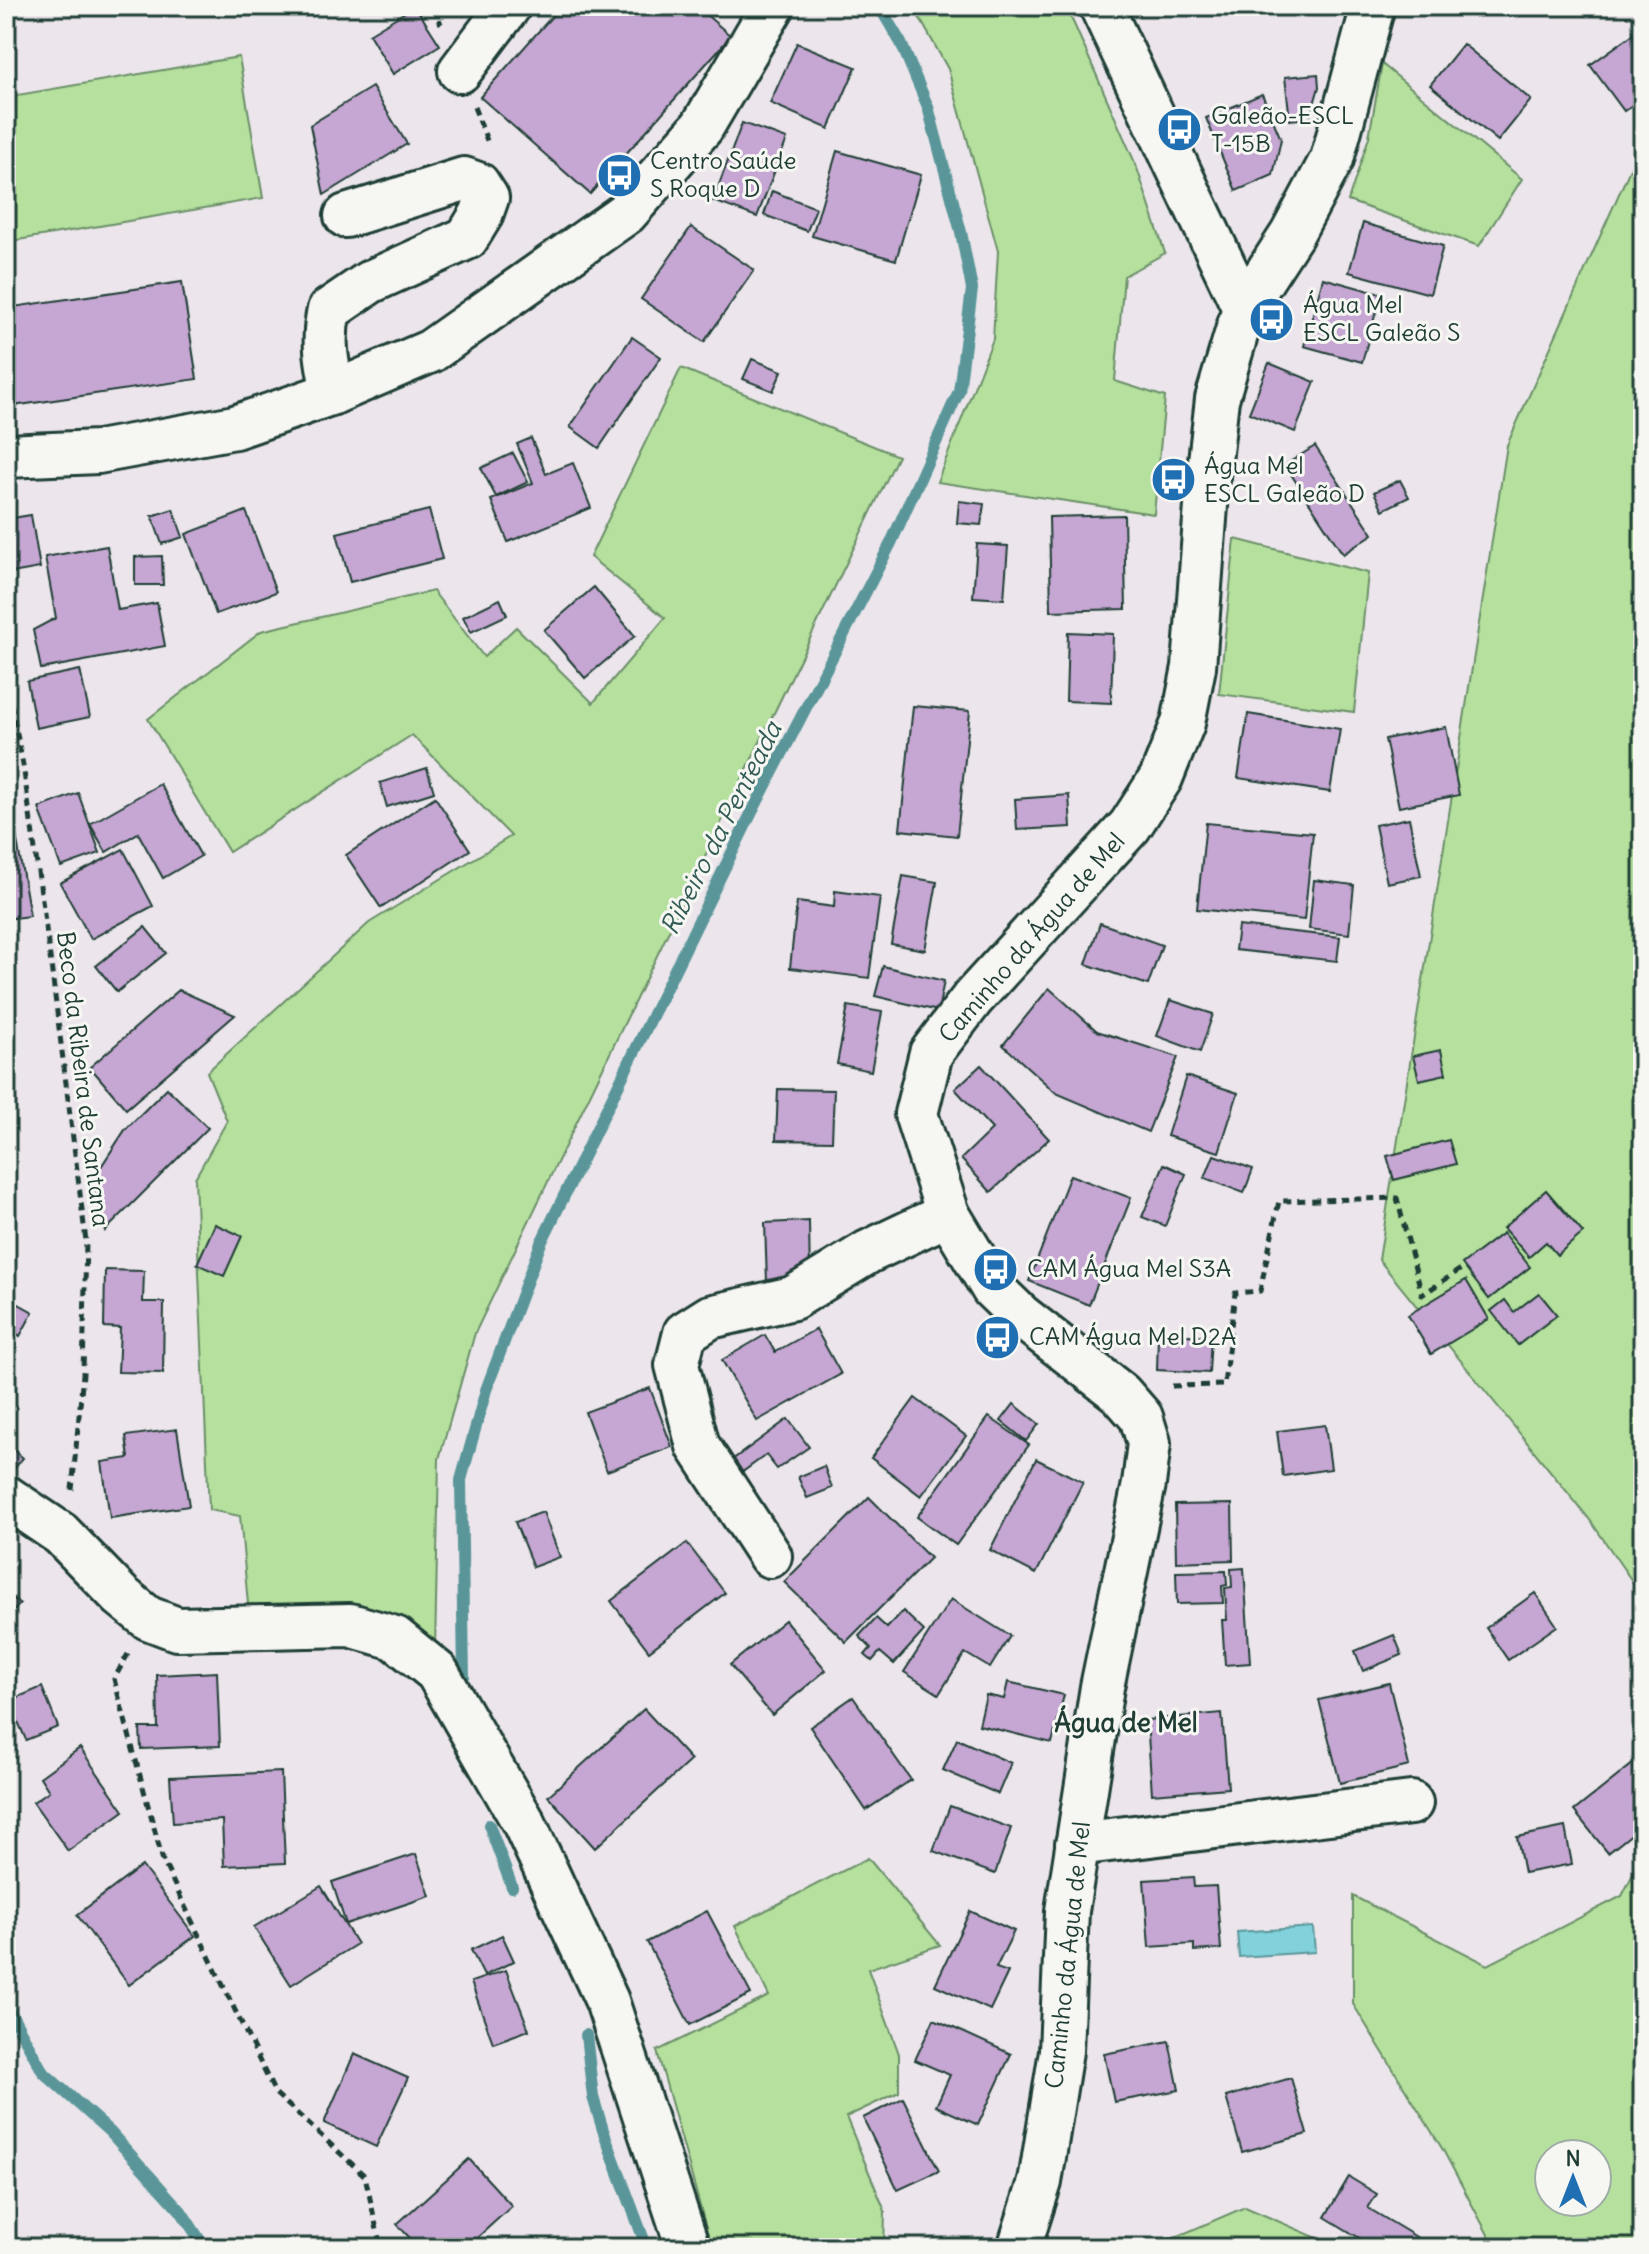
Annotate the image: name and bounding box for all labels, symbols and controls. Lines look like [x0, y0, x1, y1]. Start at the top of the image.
place label: Galeão-ESCL T-15B [1211, 100, 1354, 158]
bus stop icon: Galeão-ESCL T-15B [1156, 106, 1204, 154]
place label: Centro Saúde S Roque D [650, 145, 796, 203]
bus stop icon: Centro Saúde S Roque D [595, 151, 643, 199]
place label: Água Mel ESCL Galeão S [1303, 289, 1460, 347]
bus stop icon: Água Mel ESCL Galeão S [1248, 295, 1296, 343]
place label: Água Mel ESCL Galeão D [1204, 450, 1365, 508]
bus stop icon: Água Mel ESCL Galeão D [1149, 456, 1197, 504]
water label: Ribeiro da Penteada [653, 715, 789, 940]
street label: Caminho da Água de Mel [932, 826, 1131, 1049]
street label: Beco da Ribeira de Santana [51, 930, 117, 1228]
bus stop icon: CAM Água Mel S3A [972, 1245, 1020, 1293]
place label: CAM Água Mel S3A [1027, 1253, 1231, 1283]
bus stop icon: CAM Água Mel D2A [974, 1313, 1022, 1361]
place label: CAM Água Mel D2A [1029, 1321, 1236, 1351]
district label: Água de Mel [1054, 1705, 1198, 1739]
street label: Caminho da Água de Mel [1038, 1820, 1096, 2090]
north arrow [1533, 2138, 1613, 2218]
text: N [1565, 2144, 1581, 2172]

